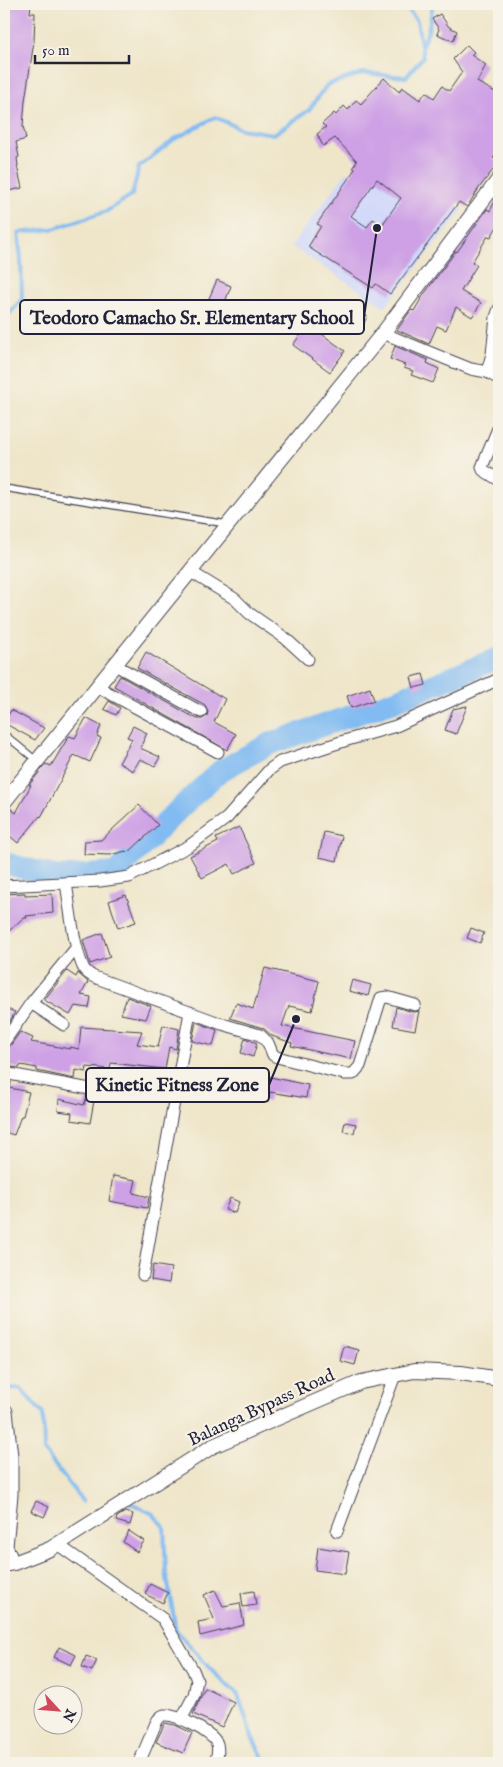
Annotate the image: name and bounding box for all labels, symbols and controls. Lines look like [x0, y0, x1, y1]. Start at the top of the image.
scale bar [35, 32, 129, 64]
text: 50 m [42, 41, 70, 60]
callout: Teodoro Camacho Sr. Elementary School [20, 300, 364, 334]
text: Teodoro Camacho Sr. Elementary School [29, 307, 355, 331]
callout: Kinetic Fitness Zone [86, 1068, 269, 1102]
text: Kinetic Fitness Zone [95, 1074, 259, 1098]
street label: Balanga Bypass Road [185, 1364, 339, 1452]
north arrow [32, 1684, 82, 1734]
text: N [58, 1705, 80, 1725]

